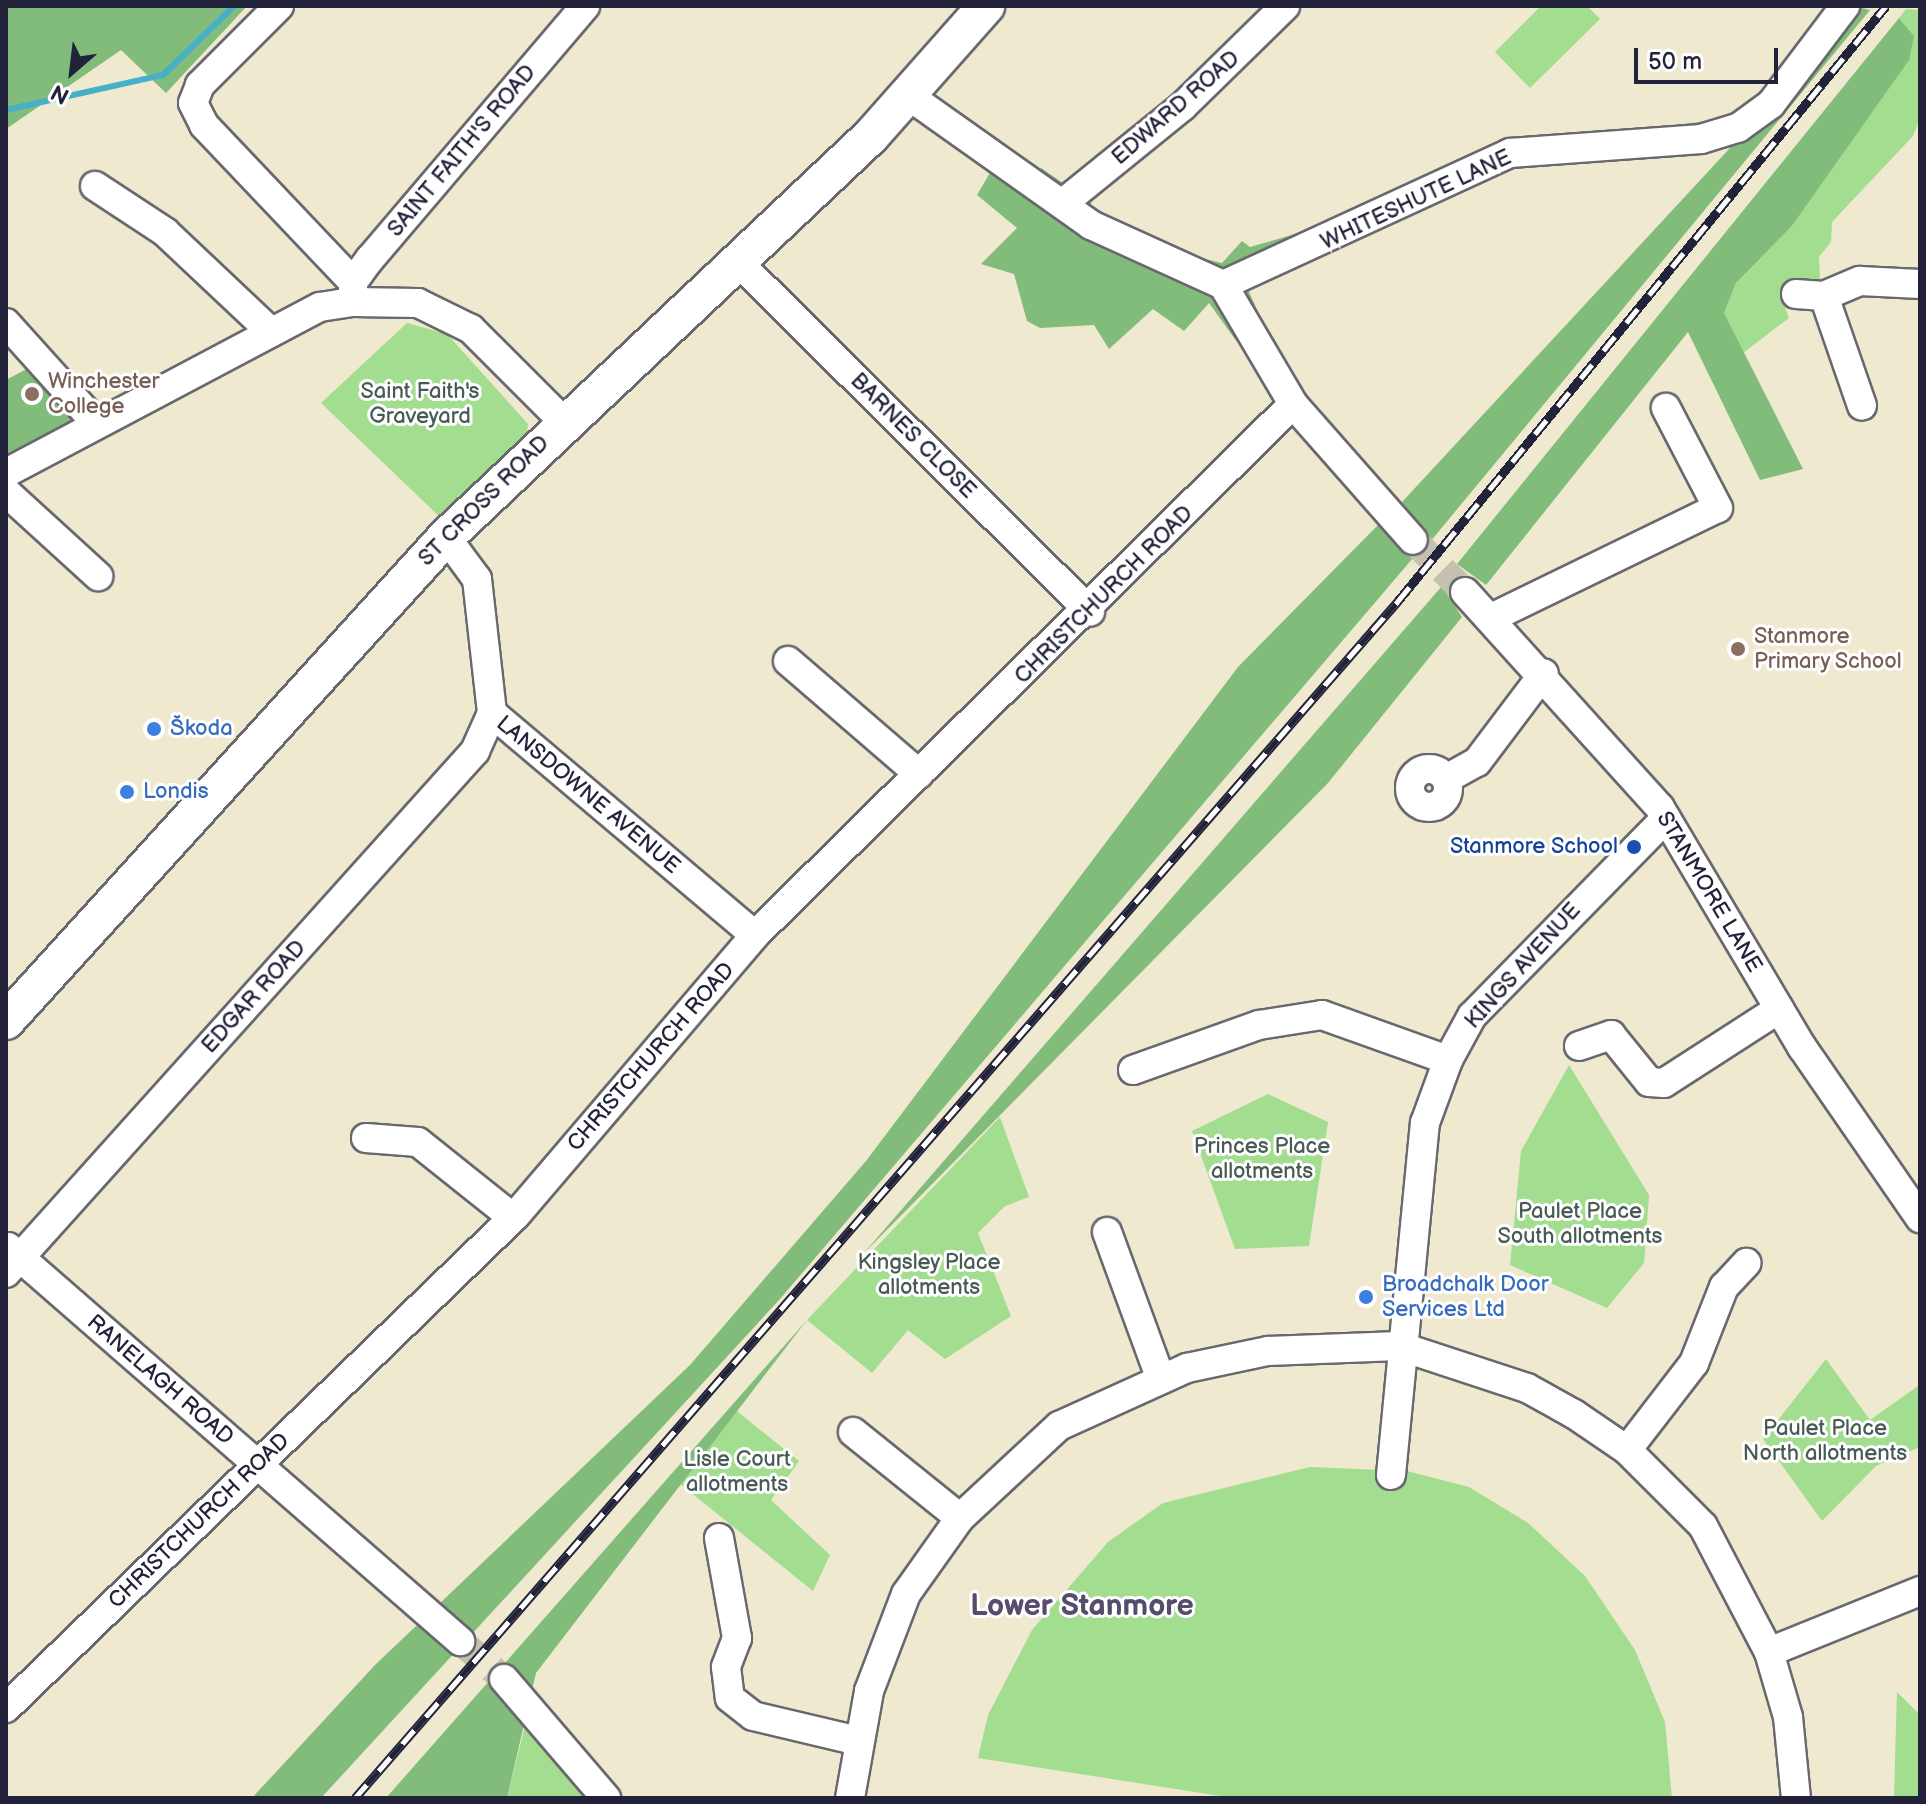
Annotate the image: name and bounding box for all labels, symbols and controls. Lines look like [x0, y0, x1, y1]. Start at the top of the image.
north arrow [32, 32, 112, 112]
scale bar [1638, 32, 1782, 82]
street label: EDWARD ROAD [1107, 45, 1245, 171]
text: 50 m [1648, 47, 1702, 76]
street label: SAINT FAITH'S ROAD [382, 60, 542, 242]
text: N [47, 78, 74, 109]
street label: WHITESHUTE LANE [1317, 144, 1515, 256]
place label: Winchester College [48, 368, 159, 420]
street label: BARNES CLOSE [845, 368, 981, 504]
park label: Saint Faith's Graveyard [361, 378, 479, 430]
marker: Winchester College [23, 385, 41, 403]
street label: ST CROSS ROAD [413, 430, 555, 572]
street label: CHRISTCHURCH ROAD [1009, 500, 1199, 690]
place label: Stanmore Primary School [1754, 623, 1904, 674]
marker: Stanmore Primary School [1729, 640, 1747, 658]
street label: LANSDOWNE AVENUE [491, 710, 685, 880]
place label: Škoda [170, 716, 233, 742]
marker: Škoda [145, 720, 163, 738]
place label: Londis [143, 779, 209, 805]
marker: Londis [118, 783, 136, 801]
street label: STANMORE LANE [1651, 807, 1767, 977]
place label: Stanmore School [1449, 834, 1618, 860]
marker: Stanmore School [1625, 838, 1643, 856]
street label: KINGS AVENUE [1460, 898, 1586, 1034]
street label: EDGAR ROAD [196, 935, 312, 1059]
street label: CHRISTCHURCH ROAD [562, 957, 740, 1157]
park label: Princes Place allotments [1194, 1133, 1330, 1184]
park label: Paulet Place South allotments [1498, 1198, 1662, 1250]
park label: Kingsley Place allotments [857, 1249, 1001, 1300]
place label: Broadchalk Door Services Ltd [1382, 1271, 1549, 1322]
marker: Broadchalk Door Services Ltd [1357, 1288, 1375, 1306]
street label: RANELAGH ROAD [81, 1309, 239, 1451]
park label: Paulet Place North allotments [1743, 1415, 1907, 1466]
street label: CHRISTCHURCH ROAD [103, 1428, 295, 1614]
park label: Lisle Court allotments [683, 1446, 791, 1498]
district label: Lower Stanmore [970, 1588, 1194, 1624]

